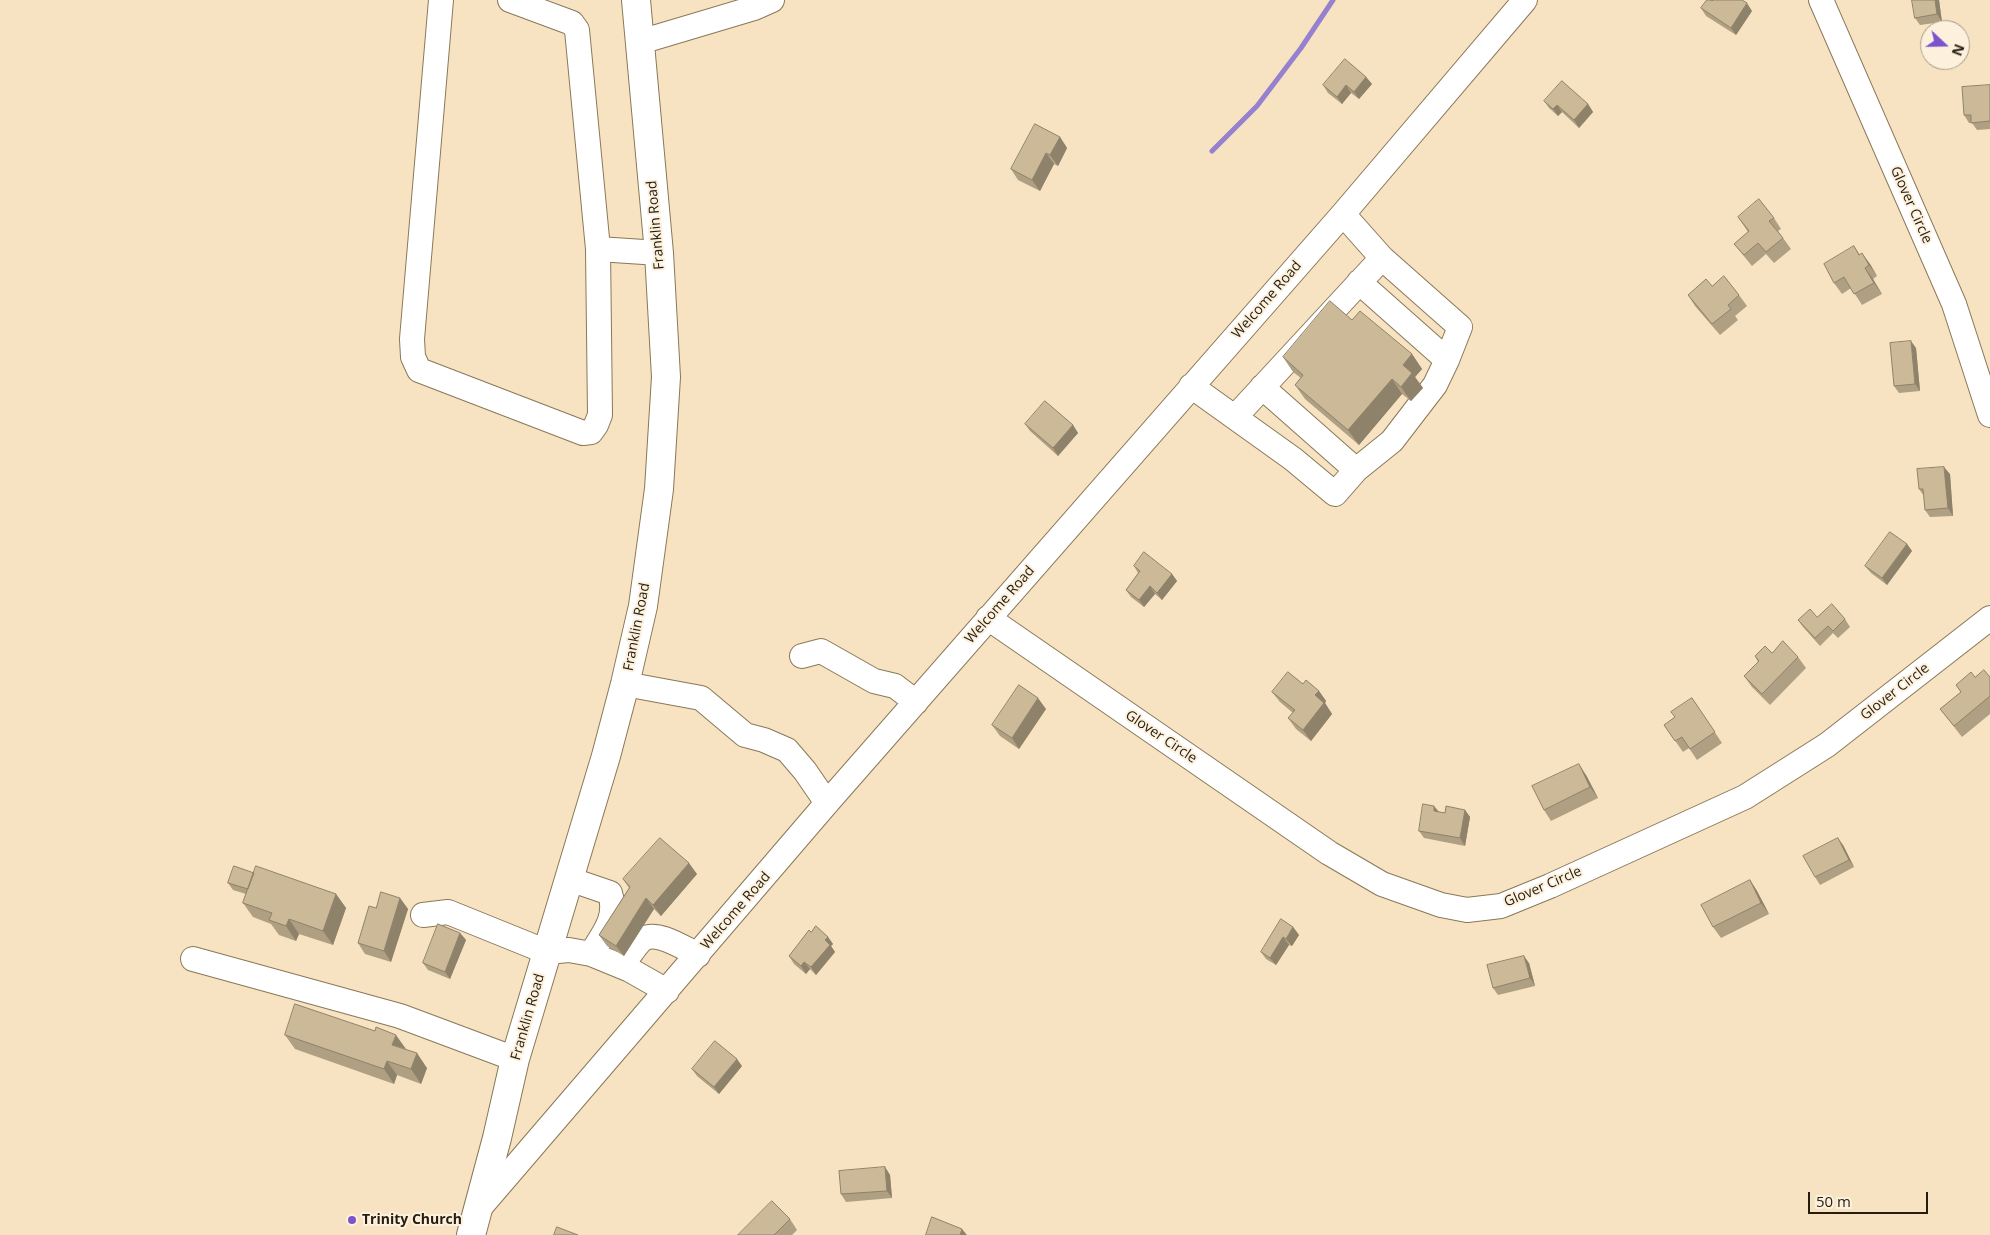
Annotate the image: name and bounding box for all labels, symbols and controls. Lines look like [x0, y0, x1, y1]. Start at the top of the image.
north arrow [1920, 20, 1970, 70]
text: N [1948, 41, 1969, 59]
street label: Glover Circle [1887, 164, 1935, 246]
street label: Franklin Road [644, 180, 668, 270]
street label: Welcome Road [1229, 258, 1305, 342]
street label: Welcome Road [962, 563, 1038, 647]
street label: Franklin Road [620, 582, 654, 672]
street label: Glover Circle [1857, 660, 1933, 724]
street label: Glover Circle [1122, 707, 1200, 767]
street label: Glover Circle [1502, 863, 1584, 911]
street label: Welcome Road [698, 869, 774, 953]
street label: Franklin Road [508, 972, 548, 1062]
scale bar [1810, 1182, 1930, 1214]
text: 50 m [1816, 1191, 1851, 1211]
place label: Trinity Church [362, 1212, 462, 1228]
marker: Trinity Church [346, 1214, 358, 1226]

